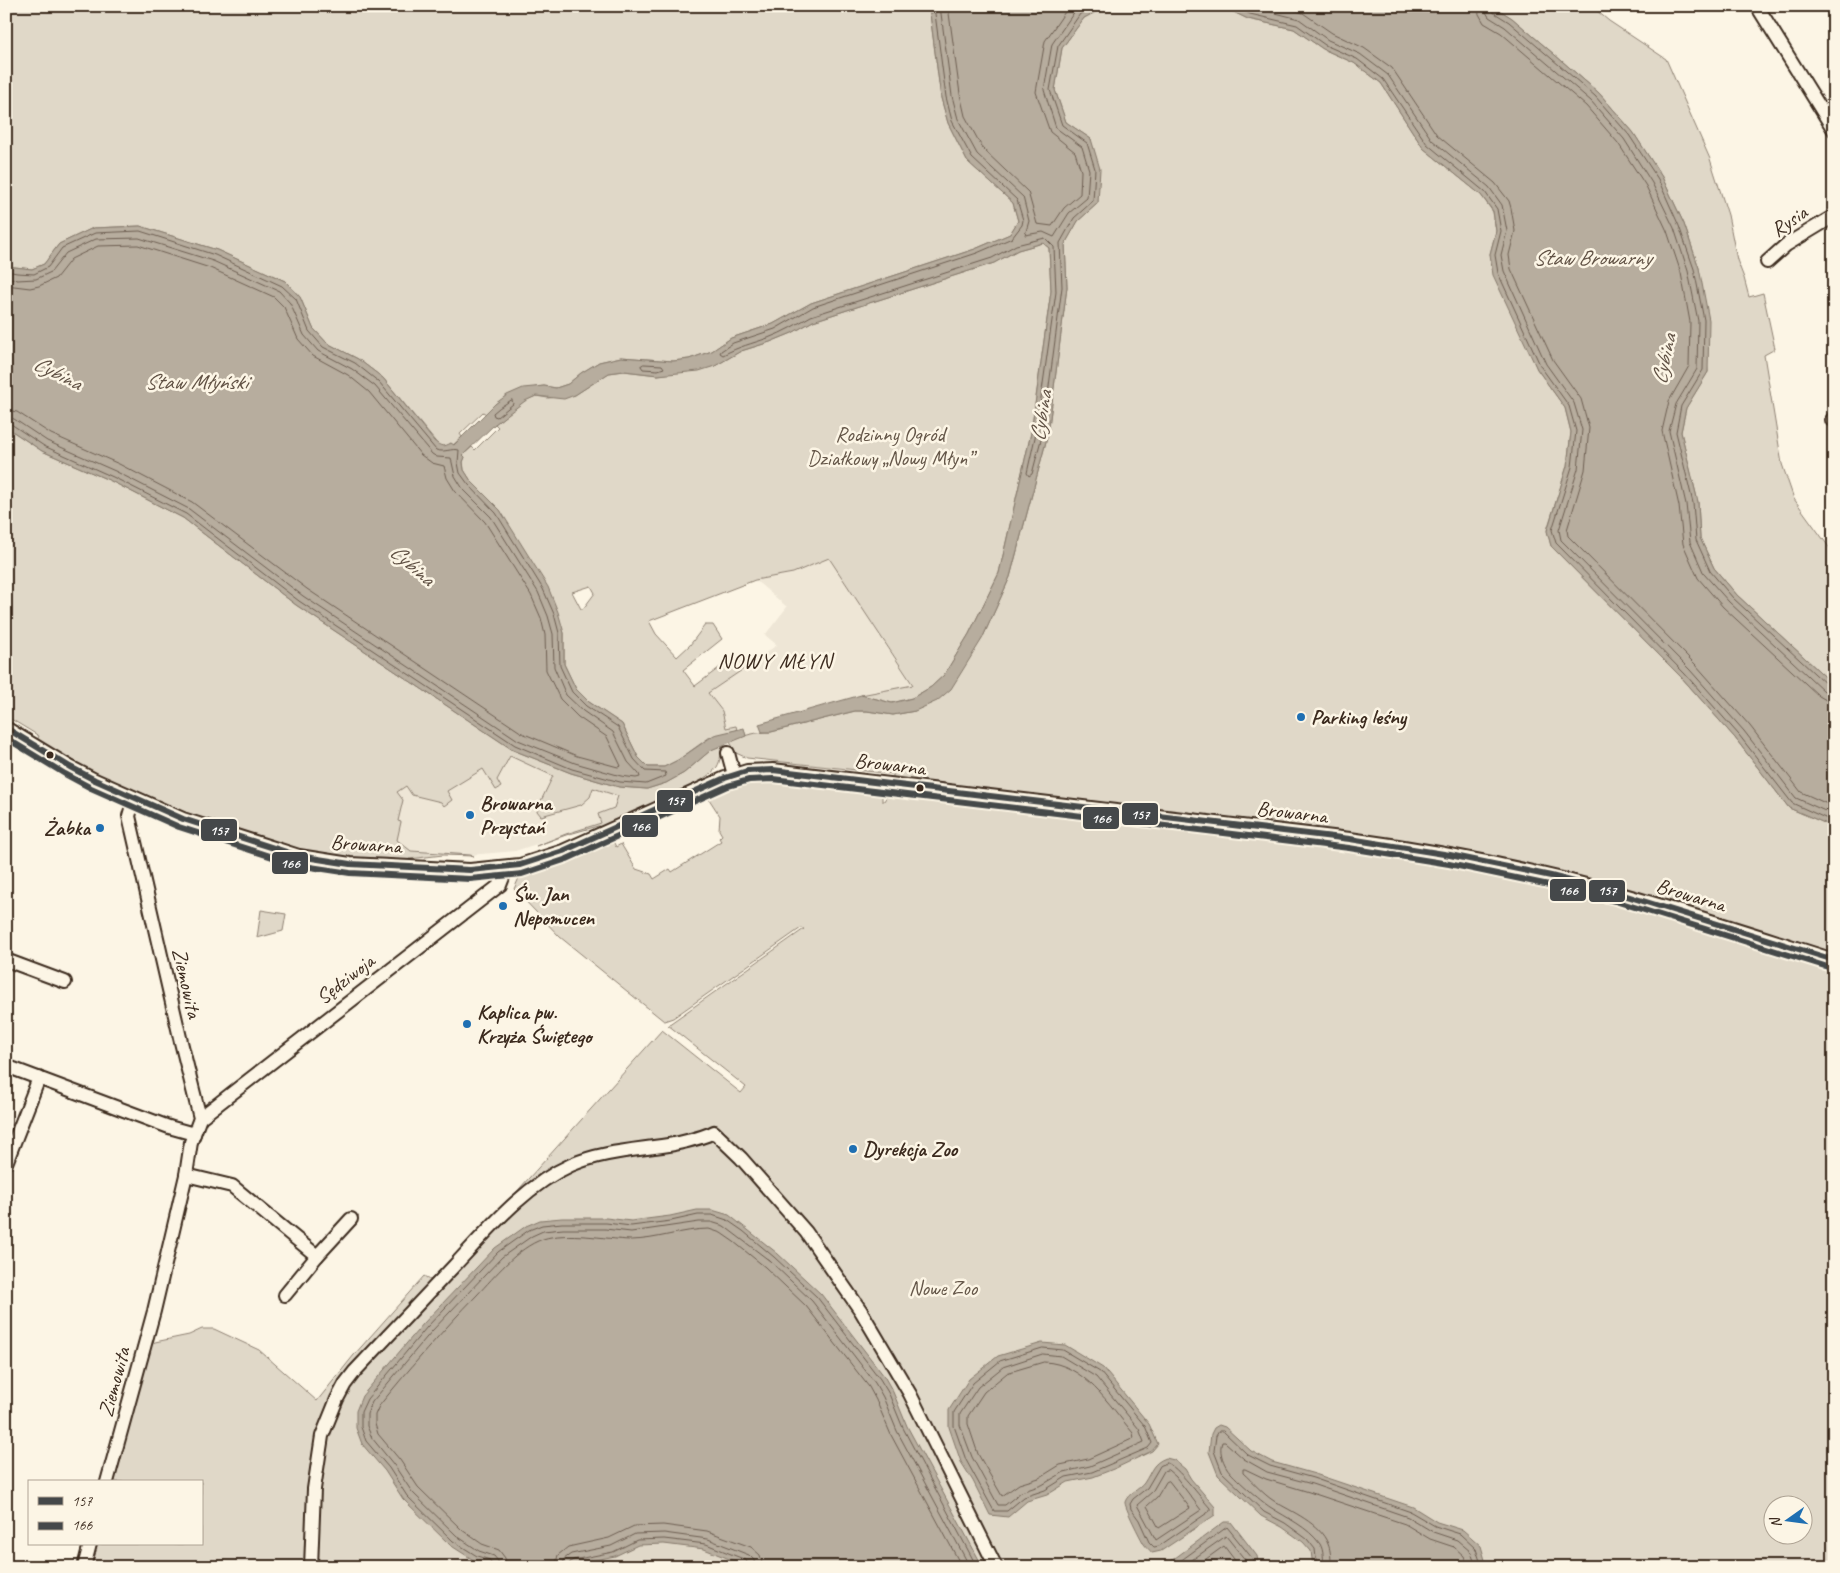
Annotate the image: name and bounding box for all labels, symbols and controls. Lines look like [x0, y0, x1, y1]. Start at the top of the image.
street label: Rysia [1766, 199, 1813, 242]
water label: Staw Browarny [1533, 244, 1654, 272]
water label: Cybina [1645, 330, 1683, 387]
water label: Cybina [29, 349, 88, 398]
water label: Staw Młyński [145, 368, 253, 396]
water label: Cybina [1023, 387, 1059, 443]
park label: Rodzinny Ogród Działkowy „Nowy Młyn” [807, 421, 977, 471]
water label: Cybina [384, 538, 442, 593]
district label: NOWY MŁYN [718, 647, 835, 675]
place label: Parking leśny [1311, 704, 1408, 731]
marker: Parking leśny [1295, 711, 1307, 723]
street label: Browarna [853, 747, 929, 782]
unlabelled marker [45, 750, 55, 760]
unlabelled marker [915, 783, 925, 793]
line badge: 157 [656, 789, 694, 813]
place label: Browarna Przystań [480, 790, 554, 840]
text: 157 [666, 792, 686, 809]
street label: Browarna [1255, 795, 1331, 830]
line badge: 157 [1121, 802, 1159, 826]
line badge: 166 [1082, 806, 1120, 830]
text: 157 [1131, 806, 1151, 823]
marker: Browarna Przystań [464, 809, 476, 821]
text: 166 [1091, 810, 1112, 827]
line badge: 166 [621, 814, 659, 838]
place label: Żabka [44, 815, 91, 841]
line badge: 157 [200, 818, 238, 842]
text: 166 [630, 818, 651, 835]
marker: Żabka [94, 822, 106, 834]
text: 157 [210, 822, 230, 839]
street label: Browarna [330, 829, 405, 860]
line badge: 166 [271, 851, 309, 875]
text: 166 [280, 855, 301, 872]
street label: Browarna [1653, 872, 1731, 918]
line badge: 166 [1549, 878, 1587, 902]
line badge: 157 [1588, 879, 1626, 903]
place label: Św. Jan Nepomucen [513, 881, 595, 931]
text: 166 [1558, 882, 1579, 899]
text: 157 [1598, 882, 1618, 899]
marker: Św. Jan Nepomucen [497, 900, 509, 912]
street label: Ziemowita [166, 945, 208, 1022]
street label: Sędziwoja [311, 947, 381, 1010]
place label: Kaplica pw. Krzyża Świętego [477, 999, 594, 1049]
marker: Kaplica pw. Krzyża Świętego [461, 1018, 473, 1030]
place label: Dyrekcja Zoo [863, 1136, 958, 1162]
marker: Dyrekcja Zoo [847, 1143, 859, 1155]
park label: Nowe Zoo [909, 1275, 979, 1301]
street label: Ziemowita [92, 1343, 136, 1420]
legend [28, 1480, 202, 1546]
text: 157 [72, 1492, 94, 1511]
north arrow [1762, 1496, 1812, 1546]
text: N [1766, 1515, 1785, 1529]
text: 166 [72, 1516, 94, 1535]

